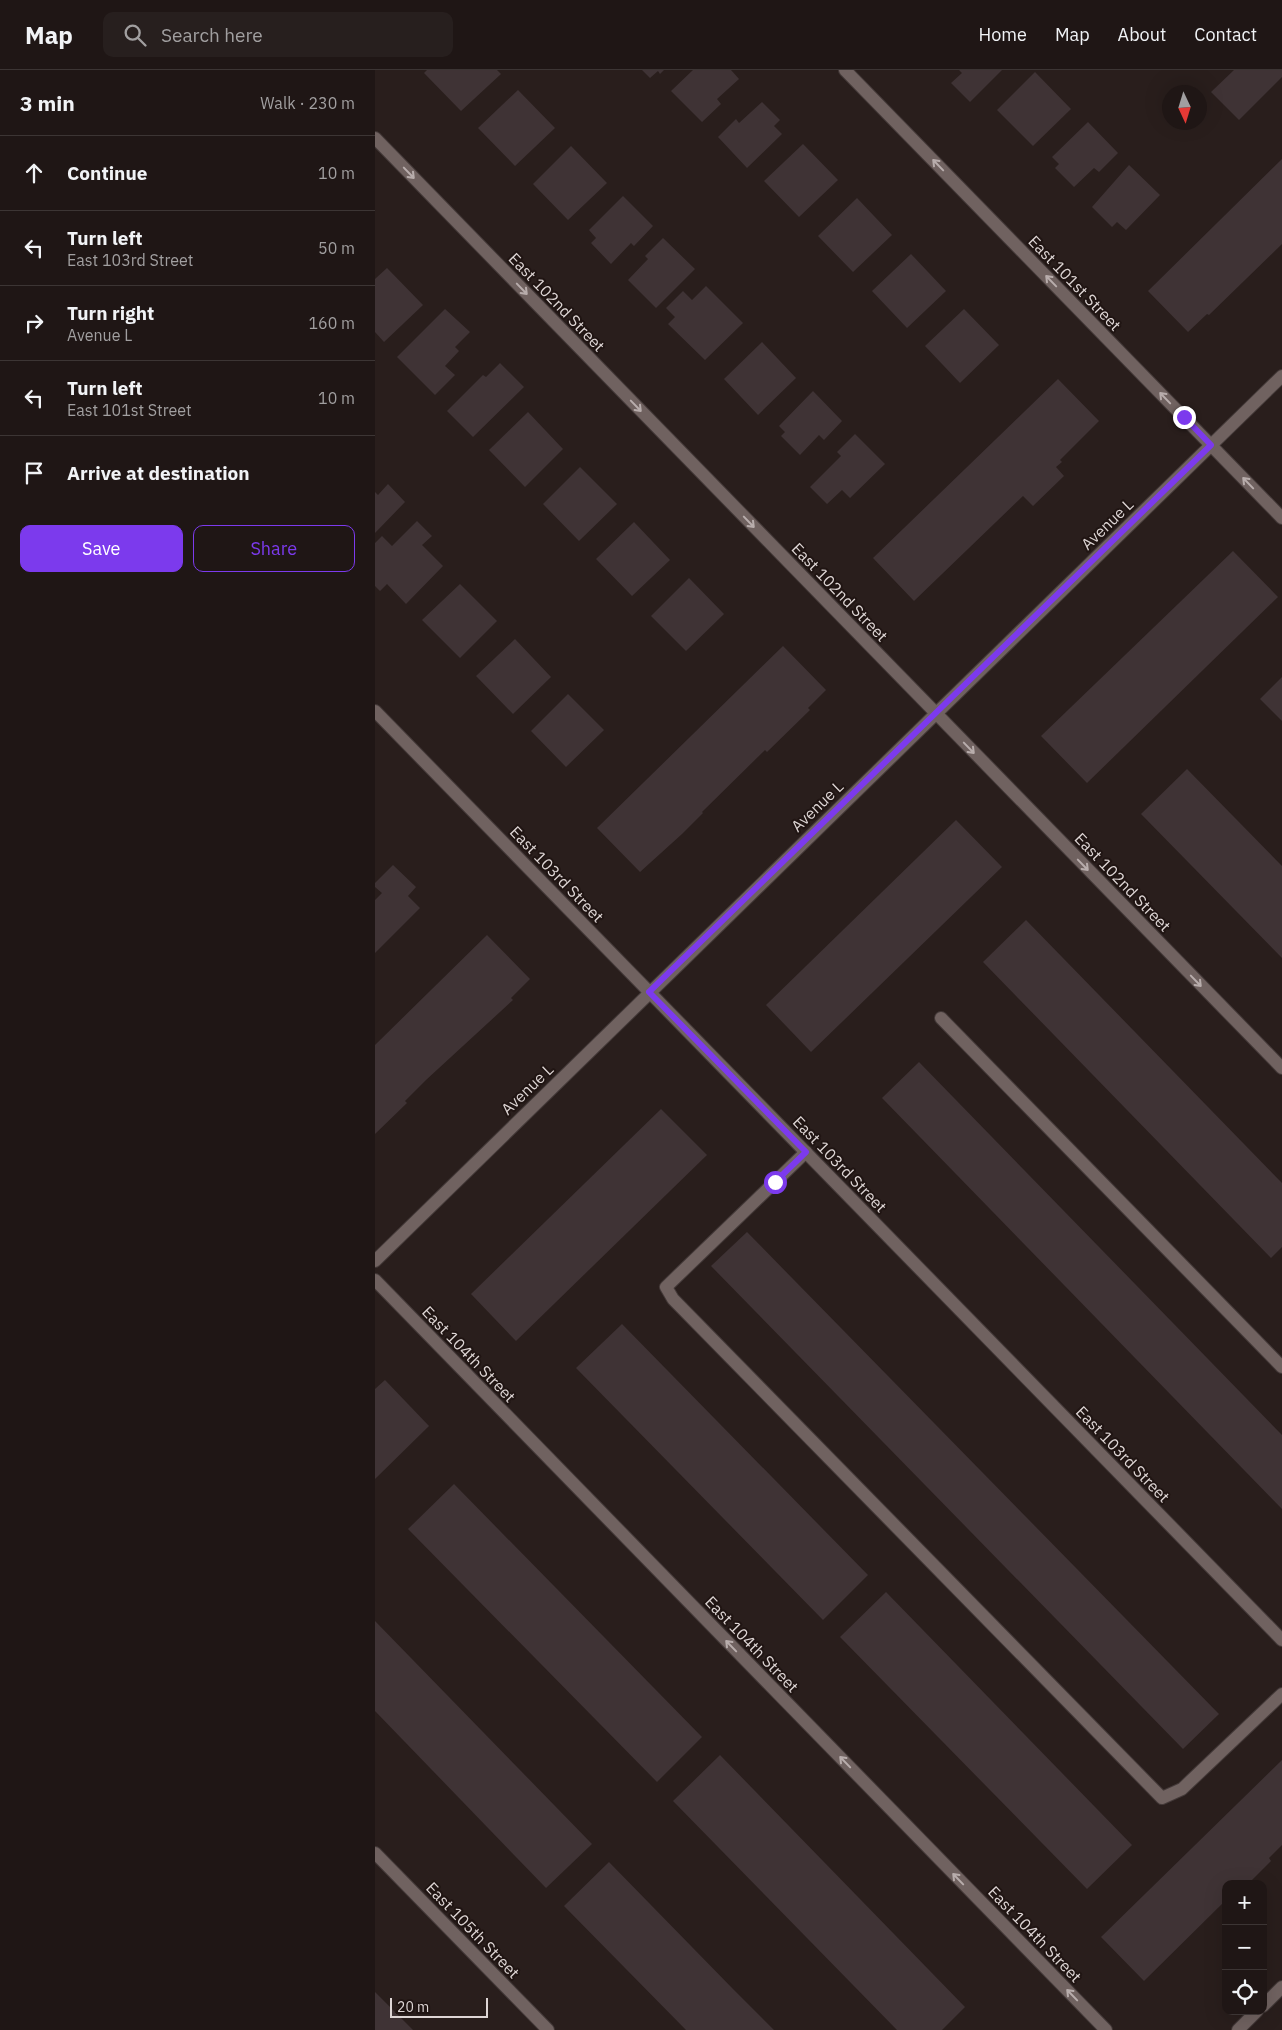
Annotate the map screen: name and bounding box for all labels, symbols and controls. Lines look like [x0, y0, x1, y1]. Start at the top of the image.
search box [103, 12, 453, 57]
text: Map [25, 19, 73, 51]
icon: search [121, 21, 149, 49]
text: Search here [161, 23, 263, 47]
text: Home [979, 23, 1027, 46]
text: Map [1055, 23, 1090, 46]
text: About [1118, 23, 1166, 46]
text: Contact [1194, 23, 1257, 46]
north arrow [1162, 85, 1207, 130]
text: 3 min [20, 89, 75, 117]
text: Walk · 230 m [260, 93, 355, 113]
icon: ahead [20, 159, 48, 187]
one-way arrow [932, 159, 944, 171]
text: Continue [67, 161, 147, 185]
text: 10 m [318, 163, 355, 183]
one-way arrow [403, 167, 415, 179]
text: Turn left [67, 226, 143, 250]
street label: East 101st Street [1024, 231, 1126, 335]
icon: left [20, 234, 48, 262]
text: 50 m [318, 238, 355, 258]
street label: East 102nd Street [505, 248, 609, 356]
text: East 103rd Street [67, 250, 193, 270]
one-way arrow [1045, 275, 1057, 288]
one-way arrow [516, 283, 528, 296]
text: Turn right [67, 301, 154, 325]
icon: right [20, 309, 48, 337]
text: 160 m [308, 313, 355, 333]
text: Avenue L [67, 325, 132, 345]
text: Turn left [67, 376, 143, 400]
icon: left [20, 384, 48, 412]
text: 10 m [318, 388, 355, 408]
one-way arrow [1159, 392, 1171, 404]
one-way arrow [630, 399, 642, 412]
text: East 101st Street [67, 400, 192, 420]
route end [1173, 406, 1196, 429]
icon: arrive [20, 459, 48, 487]
text: Arrive at destination [67, 461, 250, 485]
one-way arrow [1242, 477, 1254, 490]
street label: Avenue L [1077, 494, 1137, 554]
one-way arrow [743, 516, 755, 528]
button: Save [20, 525, 183, 572]
button: Share [193, 525, 355, 572]
street label: East 102nd Street [788, 538, 892, 646]
one-way arrow [963, 742, 975, 755]
street label: Avenue L [787, 776, 847, 836]
street label: East 103rd Street [506, 822, 608, 926]
street label: East 102nd Street [1071, 828, 1175, 936]
one-way arrow [1077, 858, 1089, 871]
one-way arrow [1190, 975, 1203, 987]
street label: Avenue L [497, 1059, 557, 1119]
street label: East 103rd Street [789, 1112, 891, 1216]
route start [764, 1171, 787, 1194]
street label: East 104th Street [418, 1302, 520, 1406]
street label: East 103rd Street [1072, 1402, 1174, 1506]
street label: East 104th Street [701, 1592, 803, 1696]
one-way arrow [725, 1640, 737, 1652]
one-way arrow [839, 1756, 851, 1769]
one-way arrow [952, 1872, 964, 1885]
street label: East 105th Street [422, 1878, 524, 1982]
map controls [1222, 1880, 1267, 2015]
button: + [1222, 1880, 1267, 1925]
street label: East 104th Street [984, 1882, 1086, 1986]
button: − [1222, 1925, 1267, 1970]
button: locate [1222, 1970, 1267, 2015]
one-way arrow [1066, 1989, 1078, 2001]
scale bar [390, 1995, 487, 2018]
text: 20 m [397, 1998, 429, 2016]

